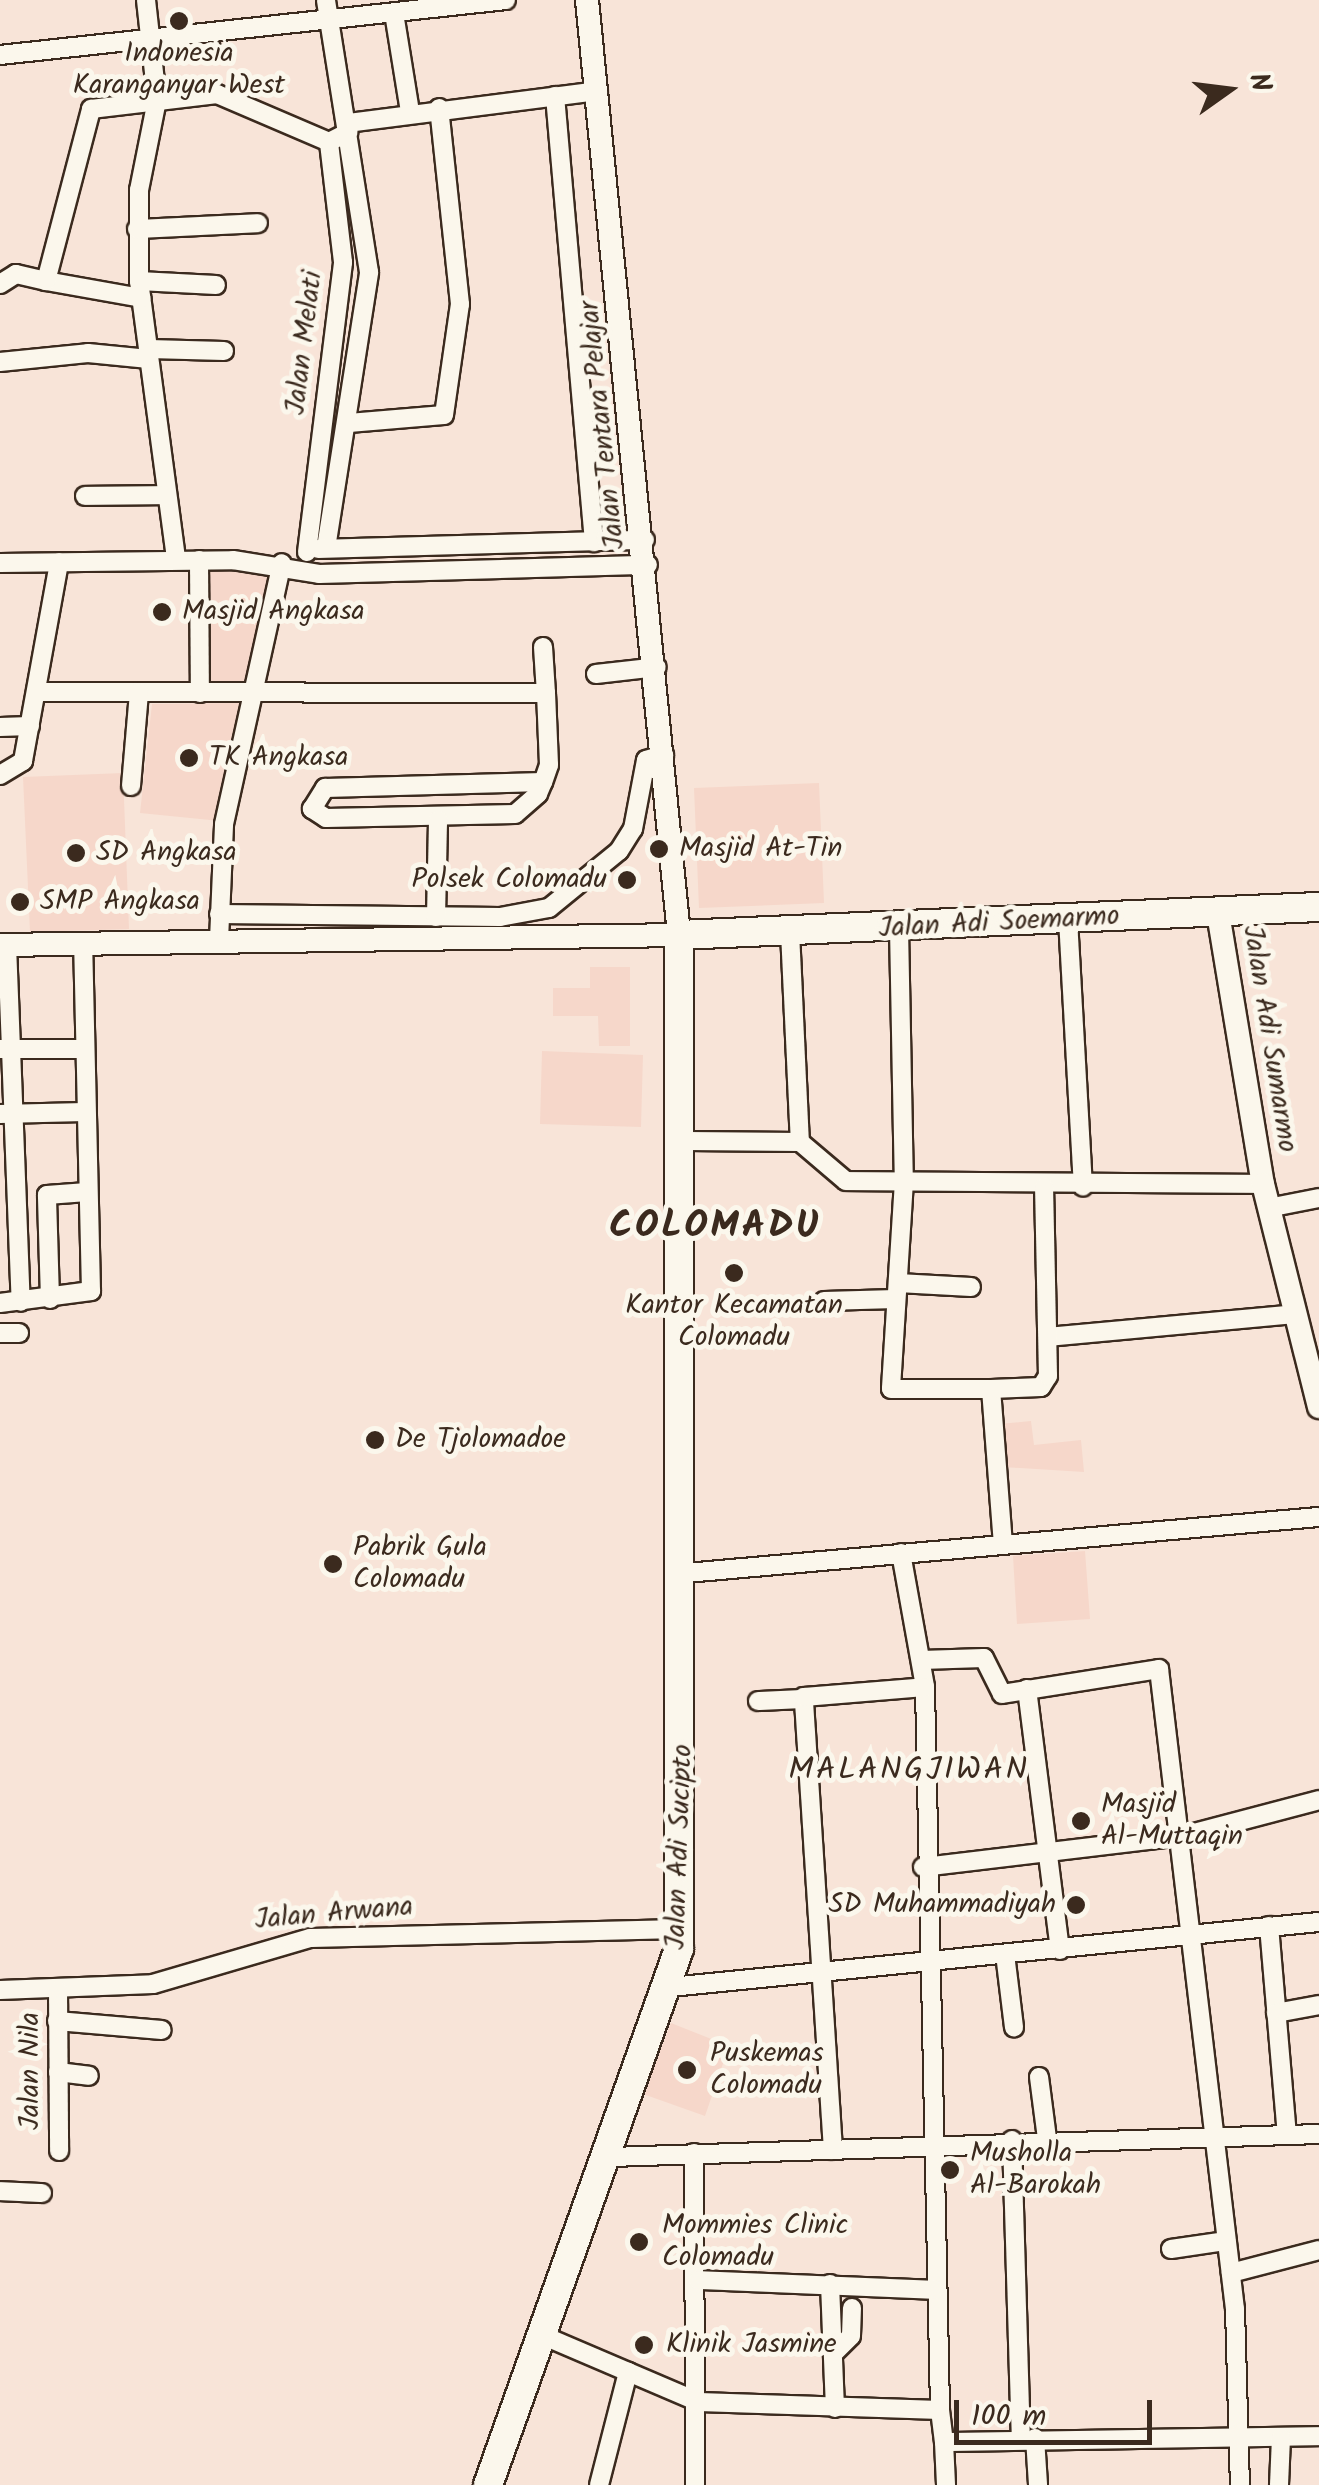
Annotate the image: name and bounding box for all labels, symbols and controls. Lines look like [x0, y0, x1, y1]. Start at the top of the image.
marker: Indonesia Karanganyar West [168, 10, 190, 32]
place label: Indonesia Karanganyar West [73, 37, 285, 103]
north arrow [1179, 40, 1279, 140]
text: N [1235, 69, 1283, 97]
street label: Jalan Melati [280, 269, 330, 417]
street label: Jalan Tentara Pelajar [573, 299, 633, 551]
place label: Masjid Angkasa [182, 595, 365, 629]
marker: Masjid Angkasa [151, 601, 173, 623]
place label: TK Angkasa [209, 741, 348, 775]
marker: TK Angkasa [178, 747, 200, 769]
place label: Masjid At-Tin [679, 832, 842, 866]
place label: SD Angkasa [96, 836, 237, 870]
marker: Masjid At-Tin [648, 838, 670, 860]
marker: SD Angkasa [65, 842, 87, 864]
place label: Polsek Colomadu [412, 863, 607, 897]
marker: Polsek Colomadu [616, 869, 638, 891]
place label: SMP Angkasa [40, 885, 200, 919]
marker: SMP Angkasa [9, 891, 31, 913]
street label: Jalan Adi Soemarmo [878, 900, 1120, 946]
street label: Jalan Adi Sumarmo [1234, 923, 1304, 1155]
district label: COLOMADU [609, 1205, 821, 1251]
marker: Kantor Kecamatan Colomadu [723, 1262, 745, 1284]
place label: Kantor Kecamatan Colomadu [625, 1289, 843, 1355]
place label: De Tjolomadoe [395, 1423, 566, 1457]
marker: De Tjolomadoe [364, 1429, 386, 1451]
place label: Pabrik Gula Colomadu [353, 1531, 487, 1597]
marker: Pabrik Gula Colomadu [322, 1553, 344, 1575]
street label: Jalan Adi Sucipto [660, 1744, 700, 1950]
district label: MALANGJIWAN [788, 1752, 1030, 1790]
place label: Masjid Al-Muttaqin [1101, 1788, 1243, 1854]
marker: Masjid Al-Muttaqin [1070, 1810, 1092, 1832]
place label: SD Muhammadiyah [829, 1888, 1056, 1922]
street label: Jalan Arwana [253, 1890, 415, 1938]
marker: SD Muhammadiyah [1065, 1894, 1087, 1916]
street label: Jalan Nila [14, 2012, 48, 2130]
place label: Puskemas Colomadu [710, 2037, 824, 2103]
marker: Puskemas Colomadu [674, 2057, 700, 2083]
place label: Musholla Al-Barokah [970, 2137, 1101, 2203]
marker: Musholla Al-Barokah [939, 2159, 961, 2181]
place label: Mommies Clinic Colomadu [662, 2209, 848, 2275]
marker: Mommies Clinic Colomadu [626, 2229, 652, 2255]
place label: Klinik Jasmine [666, 2328, 837, 2362]
marker: Klinik Jasmine [631, 2332, 657, 2358]
scale bar [959, 2380, 1156, 2442]
text: 100 m [971, 2393, 1046, 2441]

